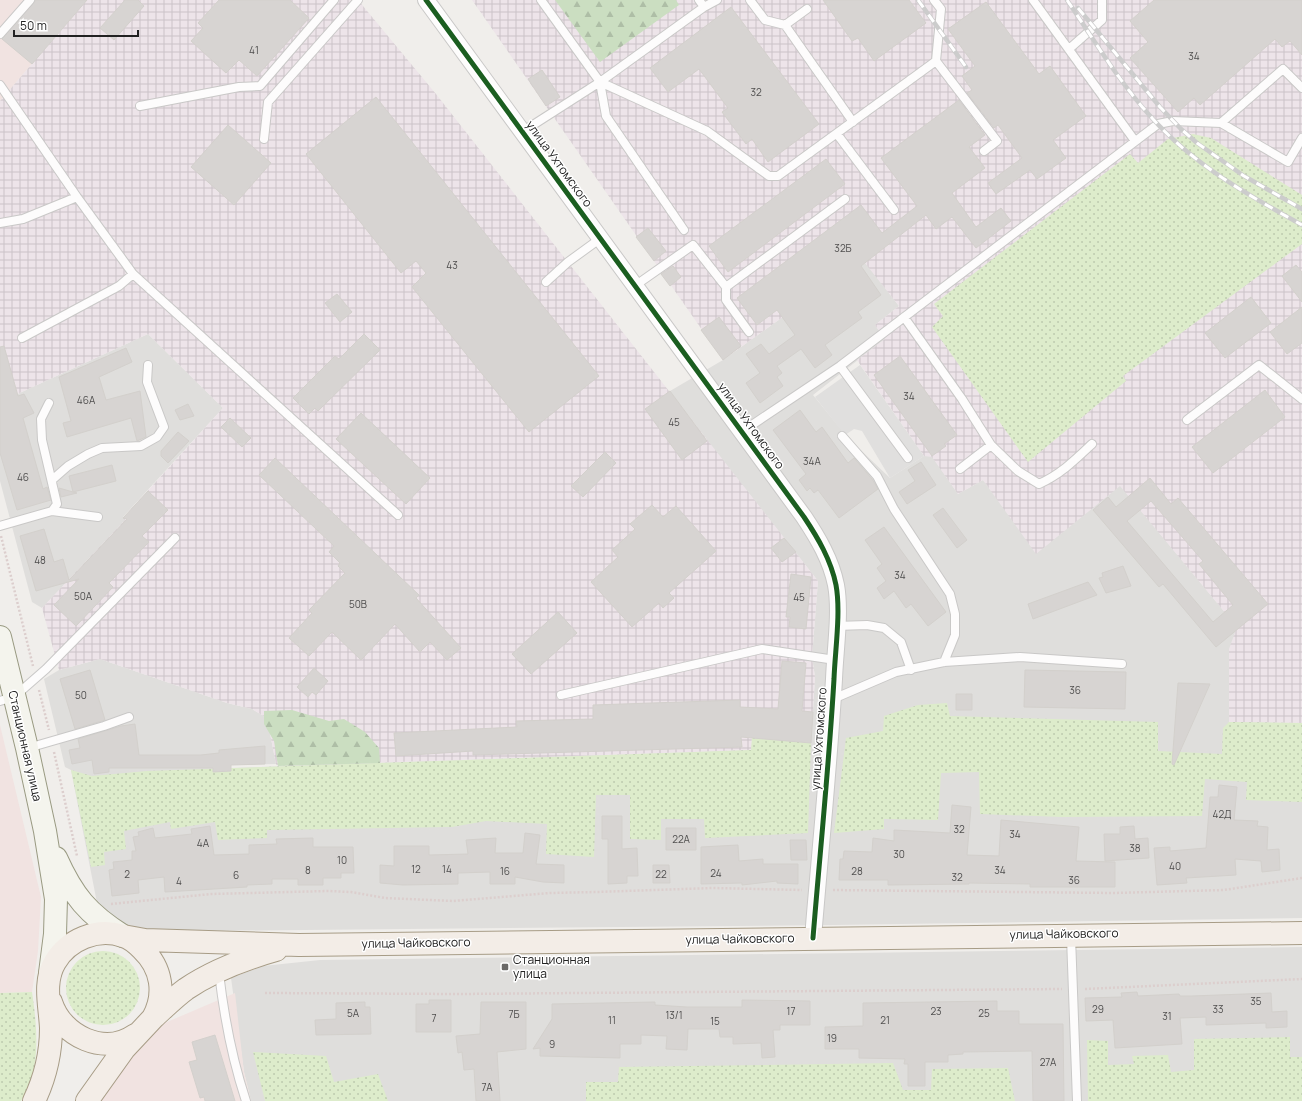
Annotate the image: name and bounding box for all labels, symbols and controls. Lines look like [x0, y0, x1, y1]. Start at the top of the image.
scale bar [14, 12, 138, 38]
text: 50 m [20, 17, 47, 34]
house number: 41 [249, 43, 259, 57]
house number: 34 [1188, 49, 1200, 63]
house number: 32 [750, 85, 762, 99]
street label: улица Ухтомского [522, 117, 597, 210]
house number: 32Б [834, 241, 852, 255]
house number: 43 [446, 258, 458, 272]
street label: улица Ухтомского [714, 379, 789, 472]
house number: 34 [903, 389, 915, 403]
house number: 46А [77, 393, 96, 407]
house number: 45 [668, 415, 680, 429]
house number: 34А [803, 454, 822, 468]
house number: 46 [17, 470, 29, 484]
house number: 48 [34, 553, 46, 567]
house number: 34 [894, 568, 906, 582]
house number: 50А [74, 589, 93, 603]
house number: 45 [793, 590, 805, 604]
house number: 50В [349, 597, 367, 611]
house number: 36 [1069, 683, 1081, 697]
street label: улица Ухтомского [806, 687, 831, 791]
house number: 50 [75, 688, 87, 702]
street label: Станционная улица [4, 689, 47, 803]
house number: 42Д [1213, 807, 1231, 821]
house number: 32 [953, 822, 965, 836]
house number: 34 [1009, 827, 1021, 841]
house number: 22А [672, 832, 690, 846]
house number: 4А [197, 836, 210, 850]
house number: 38 [1129, 841, 1141, 855]
house number: 30 [893, 847, 905, 861]
house number: 10 [337, 853, 347, 867]
house number: 40 [1169, 859, 1181, 873]
house number: 12 [411, 862, 421, 876]
house number: 14 [442, 862, 452, 876]
house number: 8 [305, 863, 311, 877]
house number: 34 [994, 863, 1006, 877]
house number: 16 [500, 864, 510, 878]
house number: 28 [851, 864, 863, 878]
house number: 24 [710, 866, 722, 880]
house number: 2 [124, 867, 130, 881]
house number: 22 [655, 867, 667, 881]
house number: 6 [233, 868, 239, 882]
house number: 32 [951, 870, 963, 884]
house number: 36 [1068, 873, 1080, 887]
house number: 4 [176, 874, 182, 888]
street label: улица Чайковского [1009, 924, 1119, 943]
street label: улица Чайковского [685, 929, 795, 948]
street label: улица Чайковского [361, 933, 471, 952]
place label: Станционная улица [513, 951, 590, 982]
marker: Станционная улица [500, 962, 510, 972]
house number: 35 [1250, 994, 1262, 1008]
house number: 29 [1092, 1002, 1104, 1016]
house number: 33 [1212, 1002, 1224, 1016]
house number: 17 [787, 1004, 795, 1018]
house number: 23 [930, 1004, 942, 1018]
house number: 5А [347, 1006, 360, 1020]
house number: 25 [978, 1006, 990, 1020]
house number: 7Б [508, 1007, 520, 1021]
house number: 13/1 [665, 1008, 683, 1022]
house number: 31 [1162, 1009, 1172, 1023]
house number: 7 [431, 1011, 437, 1025]
house number: 11 [608, 1013, 616, 1027]
house number: 21 [880, 1013, 890, 1027]
house number: 15 [710, 1014, 720, 1028]
house number: 19 [827, 1031, 837, 1045]
house number: 9 [549, 1037, 555, 1051]
house number: 27А [1040, 1055, 1057, 1069]
house number: 7А [482, 1080, 493, 1094]

